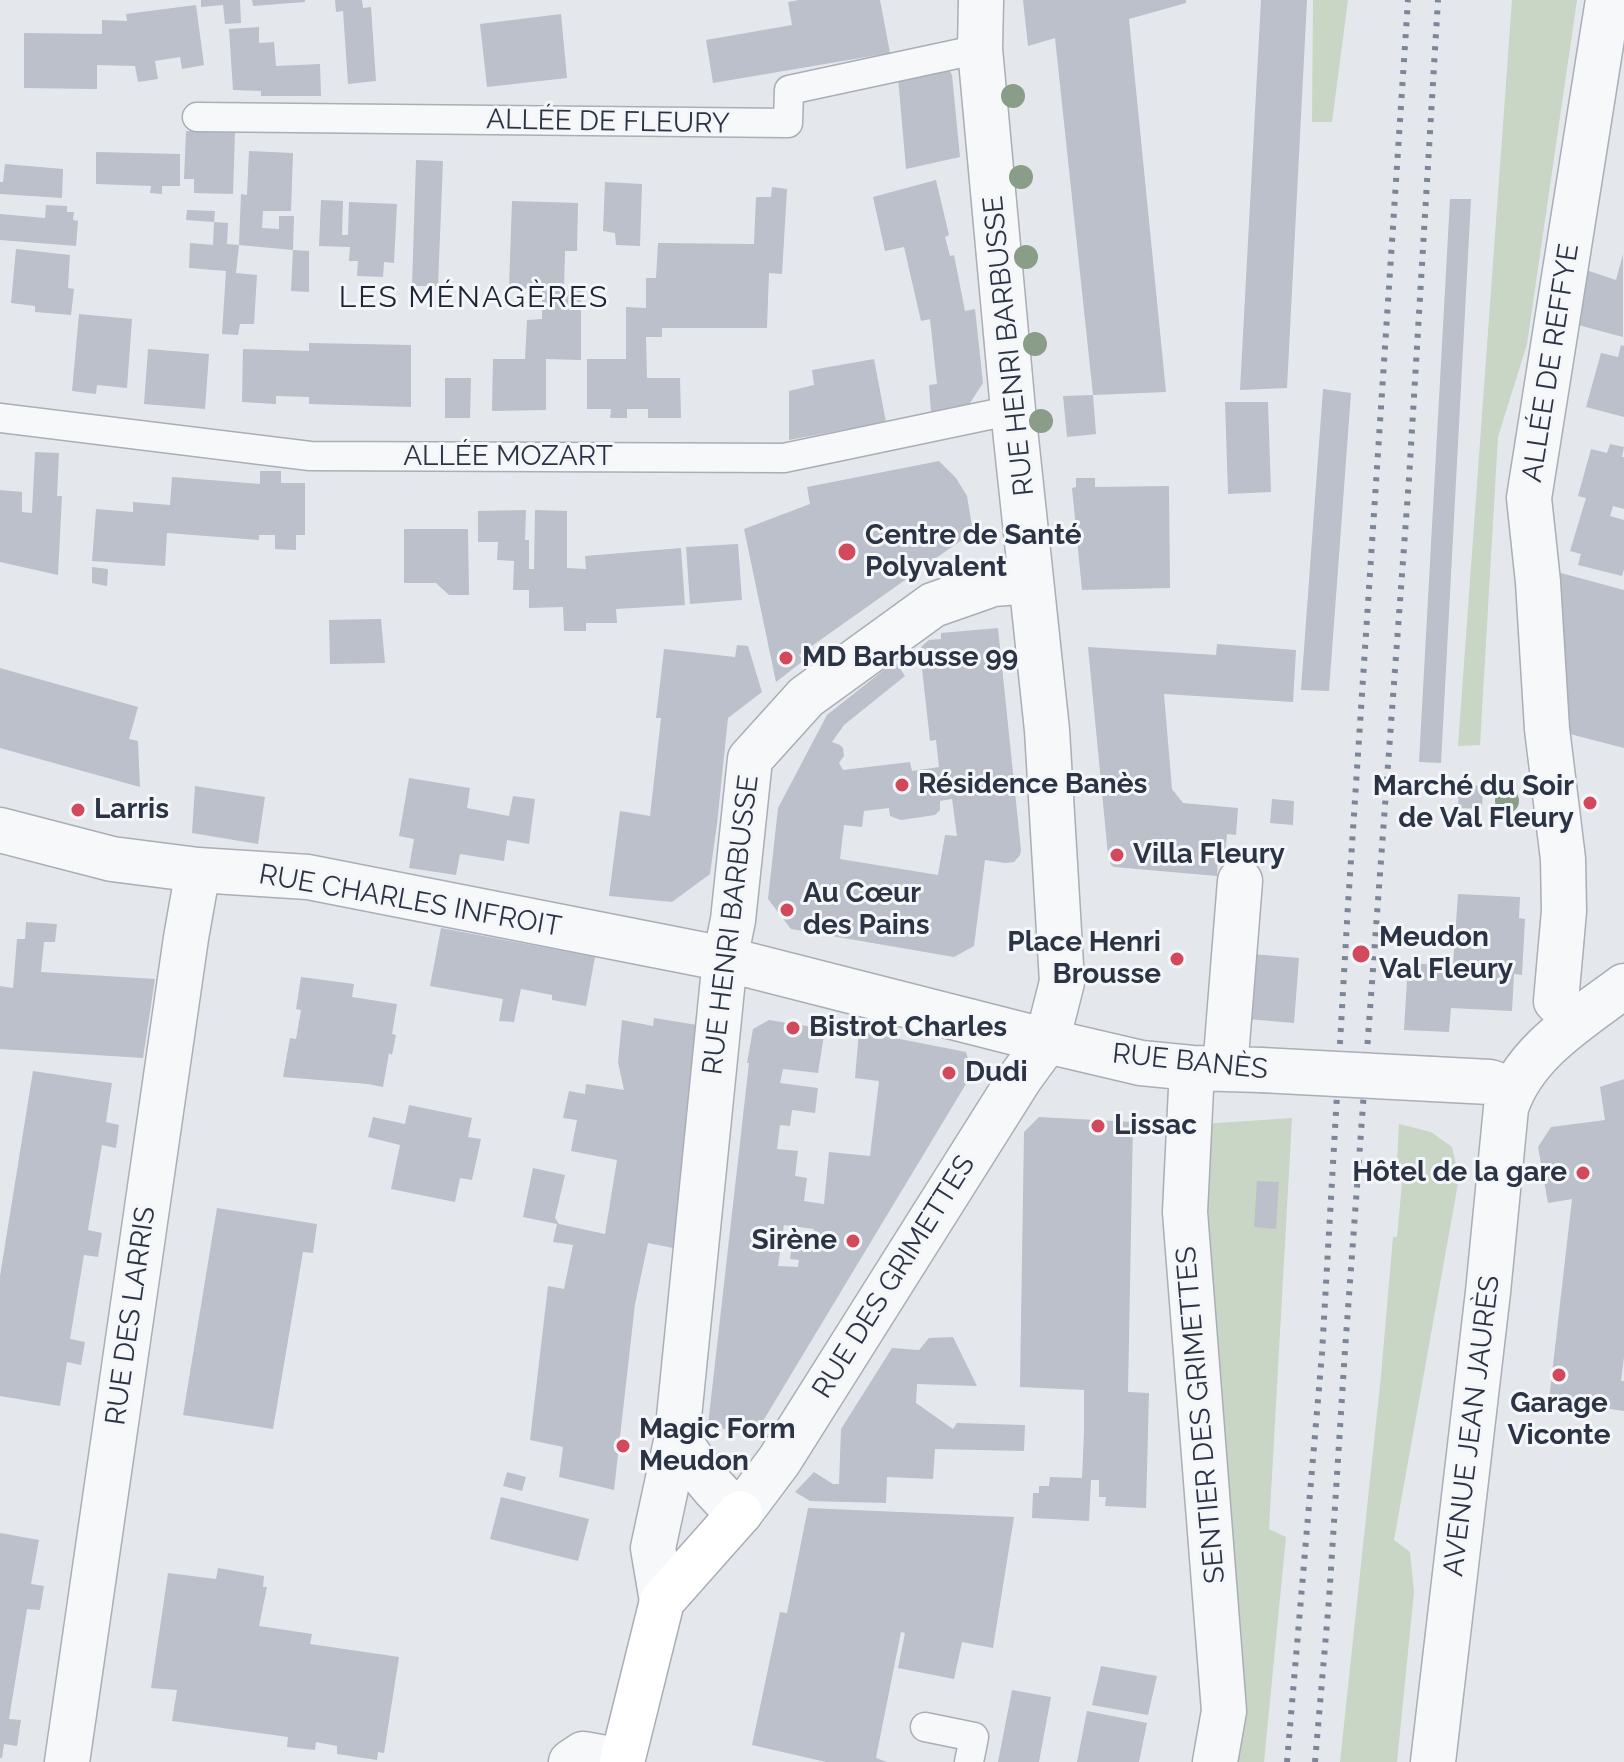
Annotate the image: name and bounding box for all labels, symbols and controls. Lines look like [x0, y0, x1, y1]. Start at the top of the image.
street label: ALLÉE DE FLEURY [486, 103, 730, 141]
street label: RUE HENRI BARBUSSE [977, 194, 1041, 498]
street label: ALLÉE DE REFFYE [1516, 242, 1586, 484]
district label: LES MÉNAGÈRES [339, 280, 609, 316]
street label: ALLÉE MOZART [403, 440, 613, 474]
place label: Centre de Santé Polyvalent [865, 519, 1082, 585]
marker: Centre de Santé Polyvalent [836, 541, 858, 563]
place label: MD Barbusse 99 [802, 641, 1018, 675]
marker: MD Barbusse 99 [777, 649, 795, 667]
place label: Résidence Banès [918, 768, 1147, 802]
place label: Marché du Soir de Val Fleury [1373, 770, 1574, 836]
street label: RUE HENRI BARBUSSE [696, 773, 766, 1077]
marker: Résidence Banès [893, 776, 911, 794]
place label: Larris [94, 793, 169, 827]
marker: Marché du Soir de Val Fleury [1581, 794, 1599, 812]
marker: Larris [69, 801, 87, 819]
place label: Villa Fleury [1133, 838, 1285, 872]
marker: Villa Fleury [1108, 846, 1126, 864]
street label: RUE CHARLES INFROIT [256, 858, 564, 944]
place label: Au Cœur des Pains [803, 877, 930, 943]
marker: Au Cœur des Pains [778, 901, 796, 919]
place label: Meudon Val Fleury [1379, 921, 1513, 987]
place label: Place Henri Brousse [1007, 926, 1161, 992]
marker: Meudon Val Fleury [1350, 943, 1372, 965]
marker: Place Henri Brousse [1168, 950, 1186, 968]
place label: Bistrot Charles [809, 1011, 1007, 1045]
marker: Bistrot Charles [784, 1019, 802, 1037]
street label: RUE BANÈS [1111, 1037, 1269, 1087]
place label: Dudi [965, 1056, 1028, 1090]
marker: Dudi [940, 1064, 958, 1082]
place label: Lissac [1114, 1109, 1197, 1143]
marker: Lissac [1089, 1117, 1107, 1135]
street label: RUE DES GRIMETTES [806, 1150, 982, 1404]
place label: Hôtel de la gare [1352, 1156, 1567, 1190]
marker: Hôtel de la gare [1574, 1164, 1592, 1182]
street label: RUE DES LARRIS [99, 1205, 163, 1427]
place label: Sirène [752, 1224, 837, 1258]
marker: Sirène [844, 1232, 862, 1250]
street label: SENTIER DES GRIMETTES [1170, 1245, 1232, 1585]
street label: AVENUE JEAN JAURÈS [1437, 1274, 1507, 1578]
marker: Garage Viconte [1550, 1366, 1568, 1384]
place label: Garage Viconte [1508, 1387, 1610, 1453]
place label: Magic Form Meudon [639, 1413, 796, 1479]
marker: Magic Form Meudon [614, 1437, 632, 1455]

